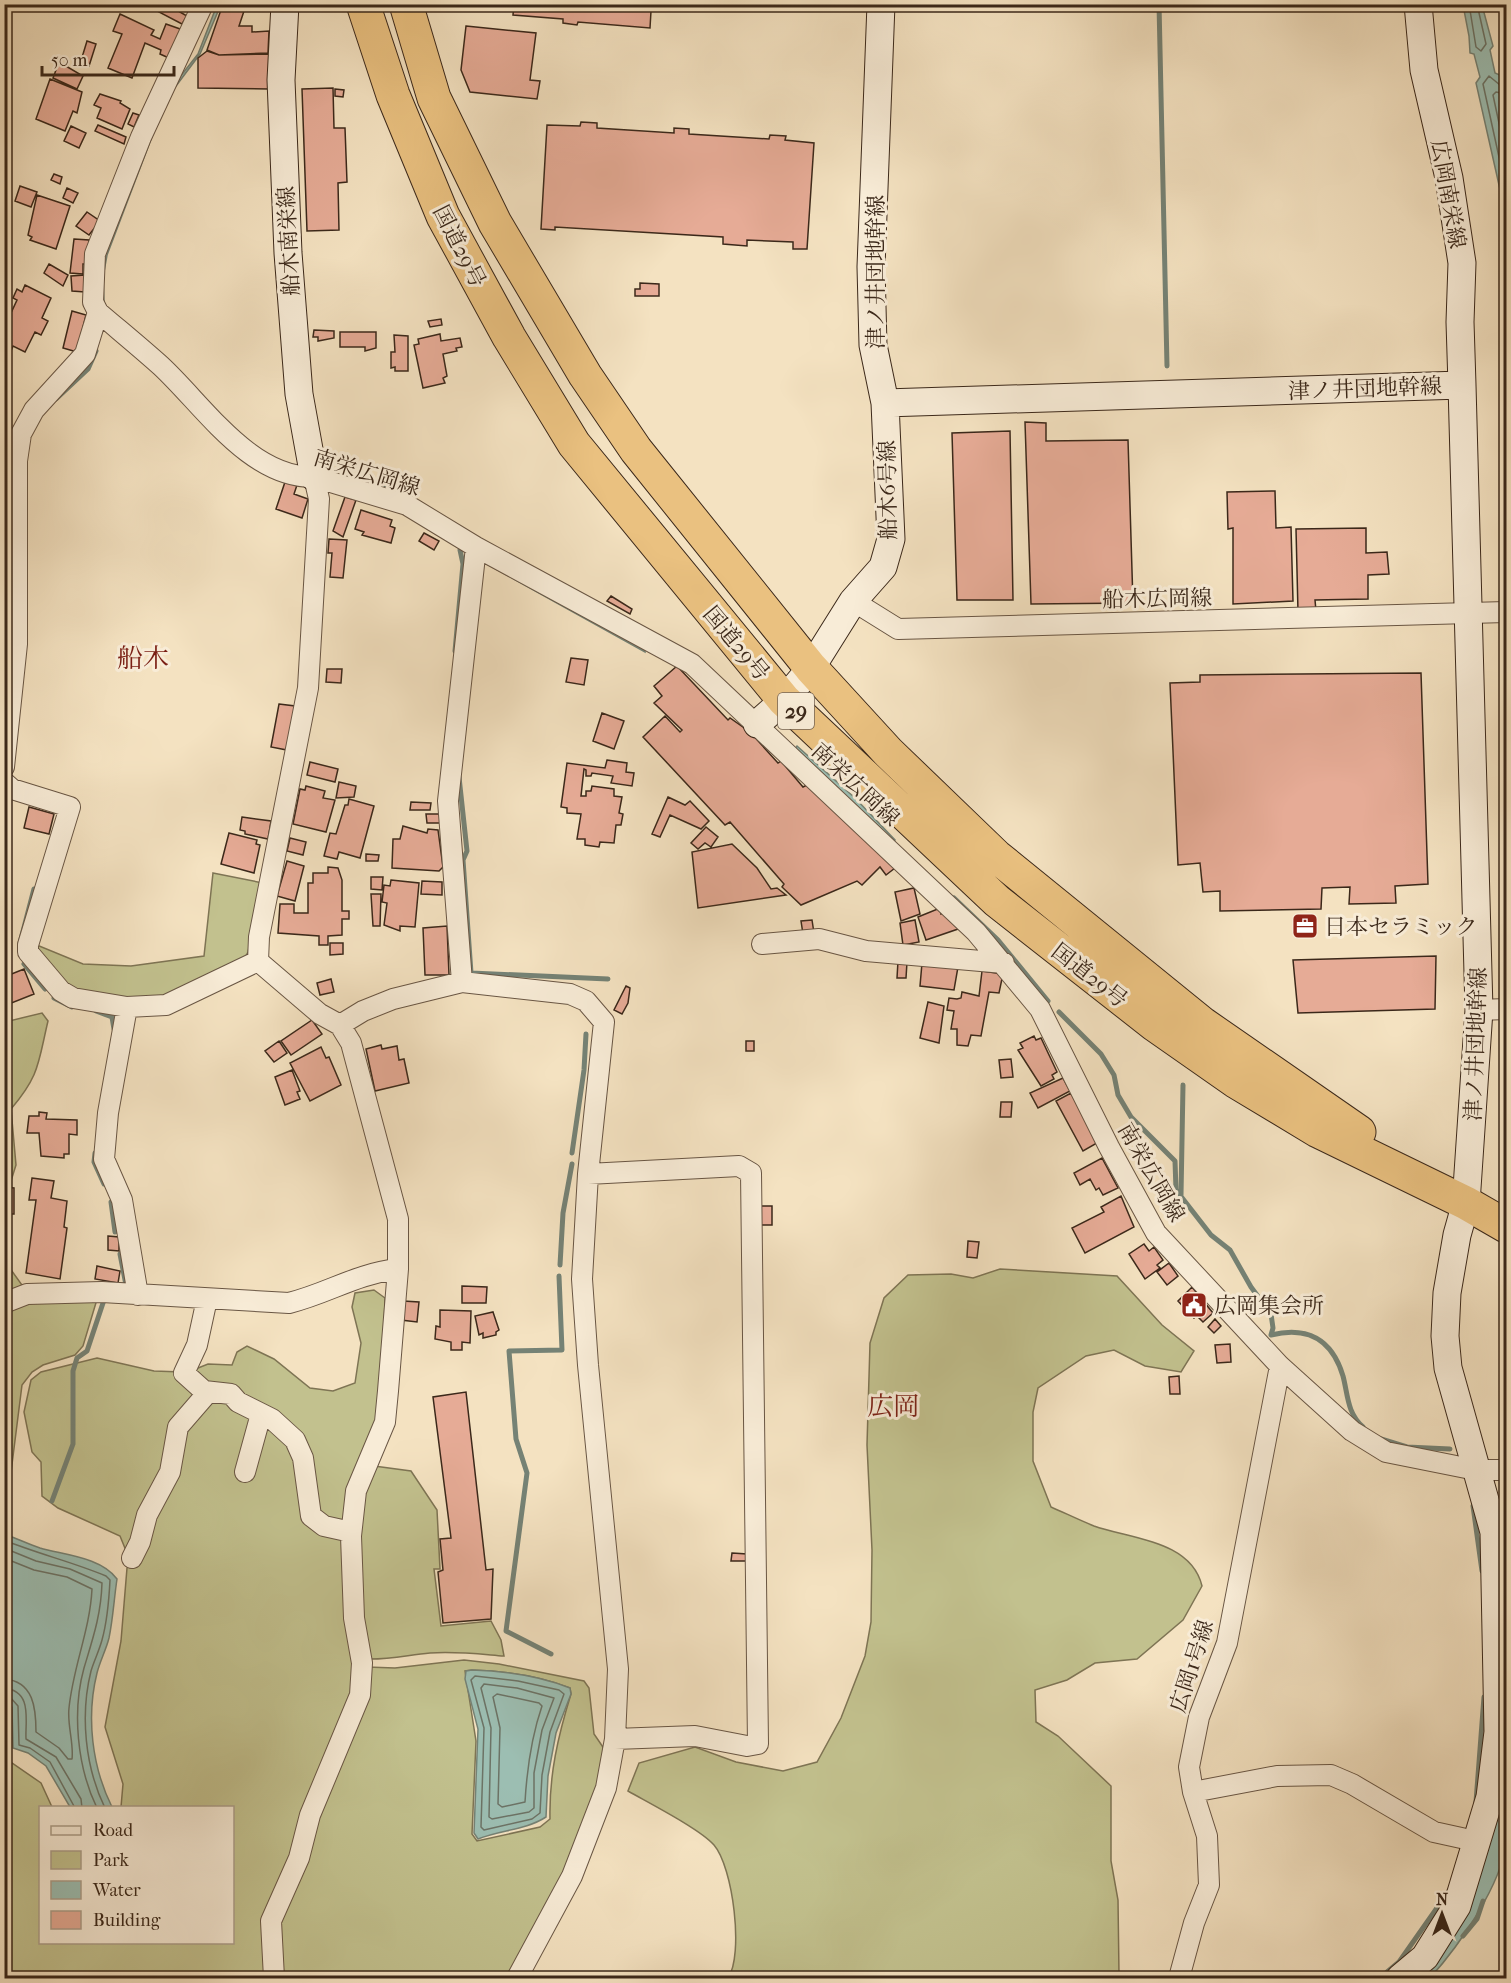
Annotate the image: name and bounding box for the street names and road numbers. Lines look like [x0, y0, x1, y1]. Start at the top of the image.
street label: 広岡南栄線 [1426, 138, 1470, 251]
street label: 船木南栄線 [273, 185, 305, 297]
street label: 津ノ井団地幹線 [863, 195, 889, 349]
street label: 国道29号 [427, 201, 491, 292]
street label: 津ノ井団地幹線 [1288, 373, 1442, 405]
street label: 船木6号線 [874, 440, 902, 540]
street label: 南栄広岡線 [310, 444, 423, 501]
street label: 船木広岡線 [1102, 585, 1212, 613]
street label: 国道29号 [698, 601, 775, 686]
road number: 29 [778, 693, 814, 729]
street label: 南栄広岡線 [806, 738, 904, 832]
street label: 国道29号 [1046, 938, 1132, 1013]
street label: 津ノ井団地幹線 [1460, 967, 1492, 1121]
street label: 南栄広岡線 [1112, 1118, 1190, 1227]
street label: 広岡1号線 [1165, 1617, 1219, 1716]

